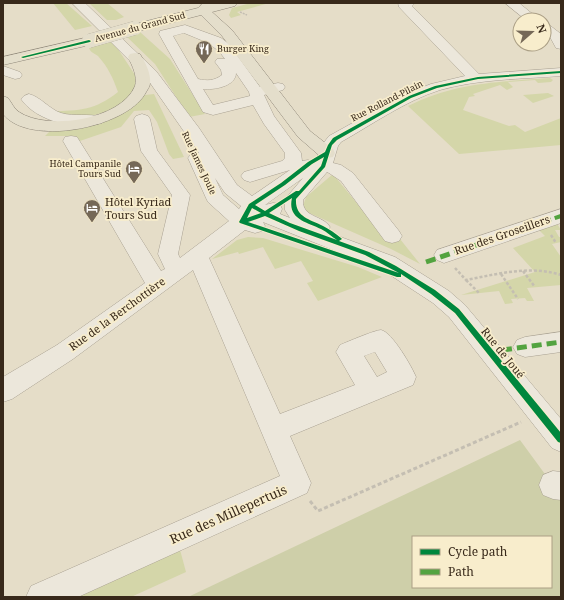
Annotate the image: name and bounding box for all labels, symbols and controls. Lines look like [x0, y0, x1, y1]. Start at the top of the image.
street label: Avenue du Grand Sud [93, 8, 187, 45]
north arrow [512, 12, 552, 52]
text: N [533, 22, 551, 35]
restaurant icon: Burger King [194, 39, 214, 64]
place label: Burger King [217, 42, 269, 55]
street label: Rue Rolland-Pilain [348, 77, 425, 124]
street label: Rue James Joule [179, 129, 220, 197]
place label: Hôtel Campanile Tours Sud [50, 157, 121, 180]
hotel icon: Hôtel Campanile Tours Sud [124, 159, 144, 184]
place label: Hôtel Kyriad Tours Sud [105, 194, 172, 222]
hotel icon: Hôtel Kyriad Tours Sud [82, 198, 102, 223]
street label: Rue des Groseillers [452, 211, 552, 258]
street label: Rue de la Berchottière [65, 273, 168, 354]
street label: Rue de Joué [478, 324, 529, 381]
street label: Rue des Millepertuis [167, 480, 290, 548]
legend [412, 536, 552, 588]
text: Cycle path [448, 543, 508, 560]
text: Path [448, 563, 474, 580]

